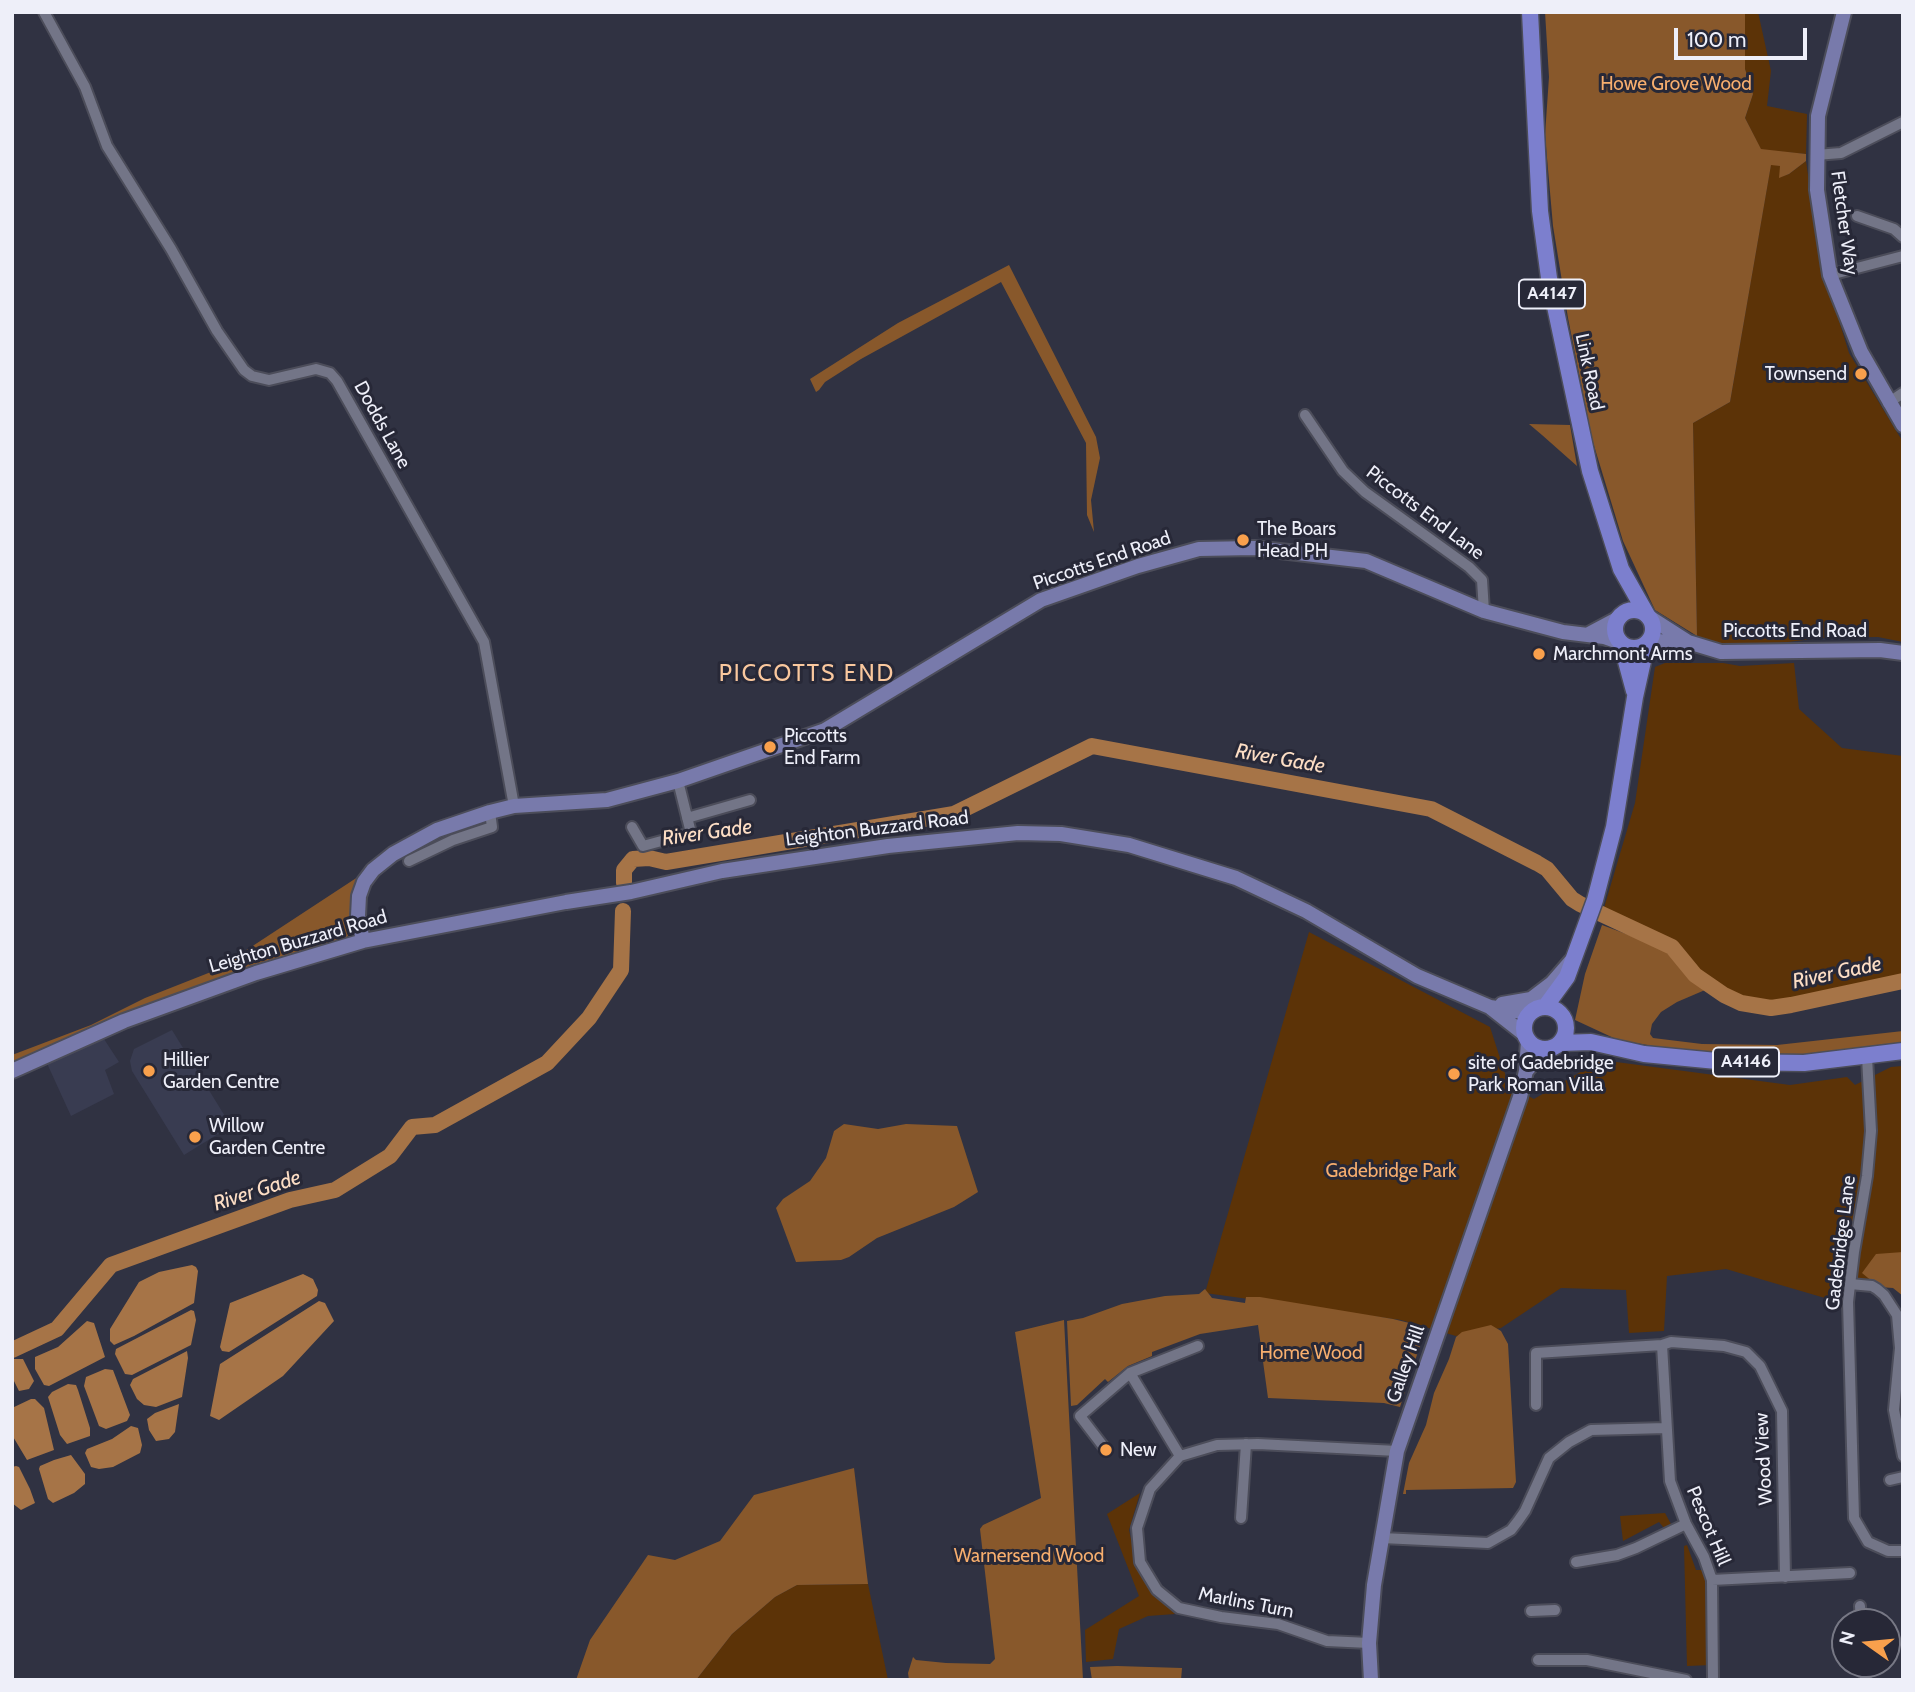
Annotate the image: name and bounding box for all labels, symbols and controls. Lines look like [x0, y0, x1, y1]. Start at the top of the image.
scale bar [1677, 14, 1810, 58]
text: 100 m [1687, 27, 1746, 52]
park label: Howe Grove Wood [1600, 73, 1752, 95]
street label: Fletcher Way [1825, 169, 1863, 277]
road number: A4147 [1519, 280, 1585, 308]
street label: Link Road [1570, 331, 1608, 413]
place label: Townsend [1765, 363, 1847, 385]
marker: Townsend [1853, 366, 1869, 382]
street label: Dodds Lane [349, 377, 415, 473]
street label: Piccotts End Lane [1362, 461, 1488, 565]
place label: The Boars Head PH [1257, 518, 1336, 562]
street label: Piccotts End Road [1030, 527, 1174, 595]
marker: The Boars Head PH [1235, 532, 1251, 548]
street label: Piccotts End Road [1723, 620, 1867, 642]
place label: Marchmont Arms [1553, 643, 1693, 665]
marker: Marchmont Arms [1531, 646, 1547, 662]
district label: PICCOTTS END [720, 660, 894, 688]
place label: Piccotts End Farm [784, 725, 860, 769]
marker: Piccotts End Farm [762, 739, 778, 755]
water label: River Gade [1233, 739, 1327, 779]
street label: Leighton Buzzard Road [784, 806, 970, 852]
water label: River Gade [660, 814, 754, 852]
street label: Leighton Buzzard Road [206, 906, 390, 978]
water label: River Gade [1790, 951, 1884, 995]
road number: A4146 [1713, 1048, 1779, 1077]
place label: Hillier Garden Centre [163, 1049, 279, 1093]
place label: site of Gadebridge Park Roman Villa [1468, 1052, 1614, 1096]
marker: Hillier Garden Centre [141, 1063, 157, 1079]
marker: site of Gadebridge Park Roman Villa [1446, 1066, 1462, 1082]
place label: Willow Garden Centre [209, 1115, 325, 1159]
marker: Willow Garden Centre [187, 1129, 203, 1145]
park label: Gadebridge Park [1326, 1160, 1456, 1182]
water label: River Gade [210, 1165, 304, 1217]
street label: Gadebridge Lane [1821, 1174, 1861, 1312]
street label: Galley Hill [1382, 1322, 1430, 1406]
park label: Home Wood [1260, 1342, 1362, 1364]
street label: Wood View [1750, 1412, 1778, 1506]
place label: New [1120, 1439, 1157, 1461]
marker: New [1098, 1442, 1114, 1458]
street label: Pescot Hill [1681, 1483, 1735, 1569]
park label: Warnersend Wood [954, 1545, 1104, 1567]
street label: Marlins Turn [1196, 1583, 1296, 1623]
north arrow [1831, 1608, 1901, 1678]
text: N [1834, 1628, 1860, 1647]

